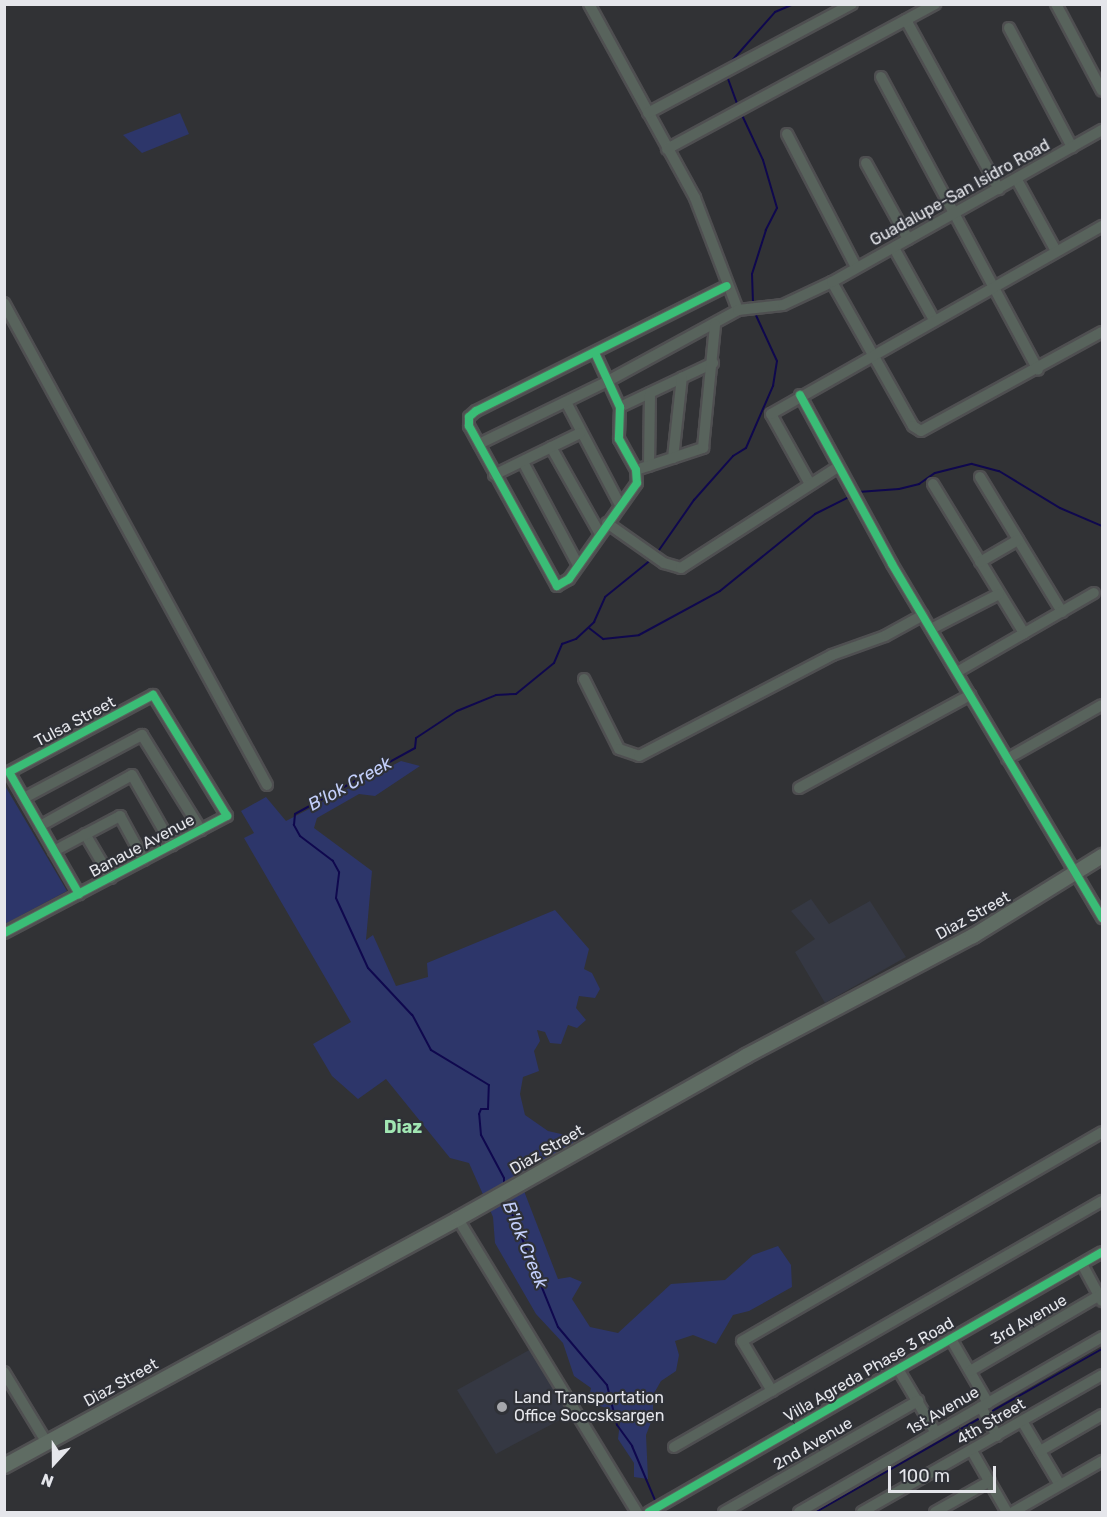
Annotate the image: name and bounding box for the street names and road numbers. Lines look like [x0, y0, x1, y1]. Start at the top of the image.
street label: Guadalupe-San Isidro Road [867, 136, 1053, 250]
street label: Tulsa Street [31, 693, 119, 751]
street label: Banaue Avenue [86, 810, 198, 882]
street label: Diaz Street [932, 888, 1014, 944]
street label: Diaz Street [507, 1121, 587, 1179]
street label: 3rd Avenue [987, 1290, 1071, 1350]
street label: Villa Agreda Phase 3 Road [780, 1313, 958, 1427]
street label: Diaz Street [80, 1355, 162, 1411]
street label: 1st Avenue [903, 1382, 983, 1440]
street label: 4th Street [953, 1395, 1029, 1449]
street label: 2nd Avenue [770, 1414, 856, 1474]

